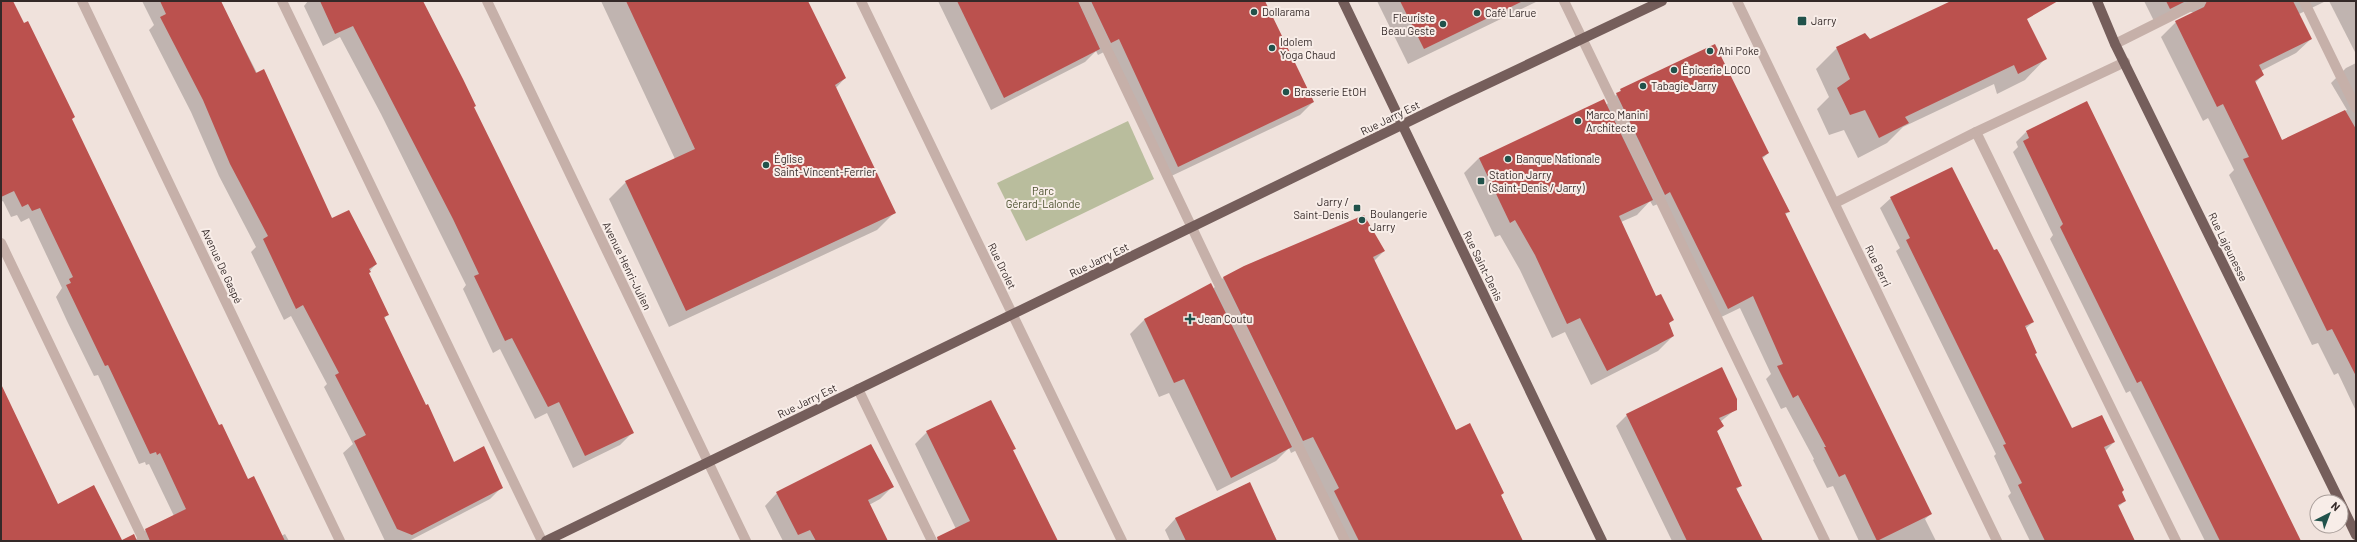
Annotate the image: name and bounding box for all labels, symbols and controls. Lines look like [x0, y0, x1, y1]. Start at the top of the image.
place label: Dollarama [1262, 5, 1310, 18]
place label: Café Larue [1485, 6, 1536, 19]
marker: Dollarama [1249, 7, 1259, 17]
marker: Café Larue [1472, 8, 1482, 18]
place label: Fleuriste Beau Geste [1381, 11, 1435, 37]
place label: Jarry [1811, 14, 1836, 27]
marker: Jarry [1796, 15, 1808, 27]
marker: Fleuriste Beau Geste [1438, 19, 1448, 29]
place label: Idolem Yoga Chaud [1280, 35, 1335, 61]
marker: Idolem Yoga Chaud [1267, 43, 1277, 53]
place label: Ahi Poke [1718, 44, 1759, 57]
marker: Ahi Poke [1705, 46, 1715, 56]
place label: Épicerie LOCO [1682, 63, 1751, 76]
marker: Épicerie LOCO [1669, 65, 1679, 75]
place label: Tabagie Jarry [1651, 79, 1716, 92]
marker: Tabagie Jarry [1638, 81, 1648, 91]
place label: Brasserie EtOH [1294, 85, 1366, 98]
marker: Brasserie EtOH [1281, 87, 1291, 97]
street label: Rue Jarry Est [1358, 98, 1421, 137]
place label: Marco Manini Architecte [1586, 108, 1648, 134]
marker: Marco Manini Architecte [1573, 116, 1583, 126]
place label: Église Saint-Vincent-Ferrier [774, 152, 876, 178]
place label: Banque Nationale [1516, 152, 1600, 165]
marker: Banque Nationale [1503, 154, 1513, 164]
marker: Église Saint-Vincent-Ferrier [761, 160, 771, 170]
place label: Station Jarry (Saint-Denis / Jarry) [1488, 168, 1585, 194]
marker: Station Jarry (Saint-Denis / Jarry) [1476, 176, 1486, 186]
park label: Parc Gérard-Lalonde [1006, 184, 1080, 210]
place label: Jarry / Saint-Denis [1293, 195, 1349, 221]
marker: Jarry / Saint-Denis [1352, 203, 1362, 213]
place label: Boulangerie Jarry [1370, 207, 1427, 233]
street label: Rue Lajeunesse [2206, 210, 2251, 283]
marker: Boulangerie Jarry [1357, 215, 1367, 225]
street label: Avenue Henri-Julien [600, 219, 655, 312]
street label: Avenue De Gaspé [199, 226, 246, 306]
street label: Rue Saint-Denis [1461, 229, 1506, 303]
street label: Rue Jarry Est [1067, 240, 1130, 279]
street label: Rue Drolet [986, 241, 1019, 291]
street label: Rue Berri [1863, 243, 1894, 289]
place label: Jean Coutu [1198, 312, 1252, 325]
marker: Jean Coutu [1185, 314, 1195, 324]
street label: Rue Jarry Est [775, 381, 838, 420]
north arrow [2309, 494, 2349, 534]
text: N [2329, 499, 2343, 513]

